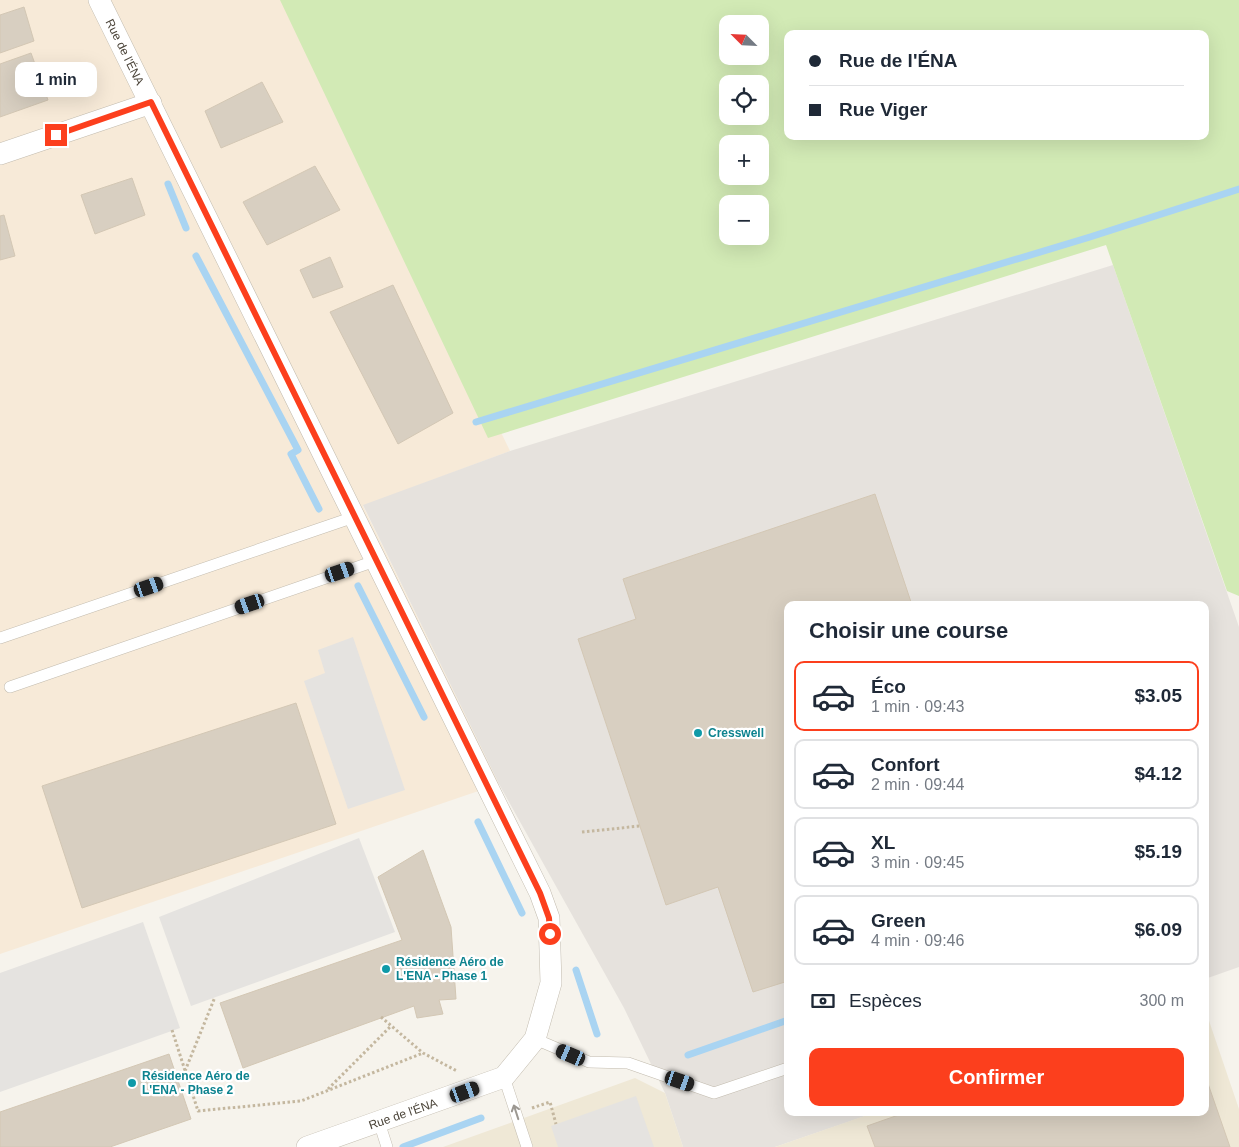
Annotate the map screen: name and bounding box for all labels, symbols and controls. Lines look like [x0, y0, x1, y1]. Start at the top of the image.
north arrow [719, 15, 769, 65]
map controls [719, 15, 769, 245]
street label: Rue de l'ÉNA [103, 17, 147, 87]
text: Rue de l'ÉNA [839, 50, 958, 71]
callout: 1 min [15, 62, 97, 98]
text: 1 min [35, 71, 77, 88]
button: locate [719, 75, 769, 125]
text: Rue Viger [839, 99, 927, 120]
route end [45, 124, 67, 146]
button: + [719, 135, 769, 185]
button: − [719, 195, 769, 245]
car [323, 560, 356, 584]
car [132, 575, 165, 599]
car [233, 592, 266, 616]
text: Choisir une course [809, 618, 1008, 643]
icon: car [811, 674, 856, 719]
text: Éco [871, 676, 906, 697]
text: $3.05 [1134, 685, 1182, 706]
text: 1 min · 09:43 [871, 698, 964, 715]
place label: Cresswell [708, 726, 764, 740]
marker: Cresswell [692, 727, 704, 739]
icon: car [811, 752, 856, 797]
text: Confort [871, 754, 940, 775]
text: $4.12 [1134, 763, 1182, 784]
text: 2 min · 09:44 [871, 776, 964, 793]
icon: car [811, 830, 856, 875]
text: XL [871, 832, 895, 853]
text: $5.19 [1134, 841, 1182, 862]
text: 3 min · 09:45 [871, 854, 964, 871]
icon: car [811, 908, 856, 953]
text: Green [871, 910, 926, 931]
text: $6.09 [1134, 919, 1182, 940]
route start [539, 923, 561, 945]
text: 4 min · 09:46 [871, 932, 964, 949]
place label: Résidence Aéro de L'ENA - Phase 1 [396, 955, 504, 983]
marker: Résidence Aéro de L'ENA - Phase 1 [380, 963, 392, 975]
icon: cash [809, 987, 837, 1015]
text: Espèces [849, 990, 922, 1011]
text: 300 m [1140, 992, 1184, 1009]
car [554, 1042, 587, 1068]
button: Confirmer [809, 1048, 1184, 1106]
place label: Résidence Aéro de L'ENA - Phase 2 [142, 1069, 250, 1097]
car [663, 1069, 696, 1093]
marker: Résidence Aéro de L'ENA - Phase 2 [126, 1077, 138, 1089]
car [448, 1080, 481, 1104]
street label: Rue de l'ÉNA [367, 1095, 439, 1132]
one-way arrow [510, 1104, 520, 1120]

